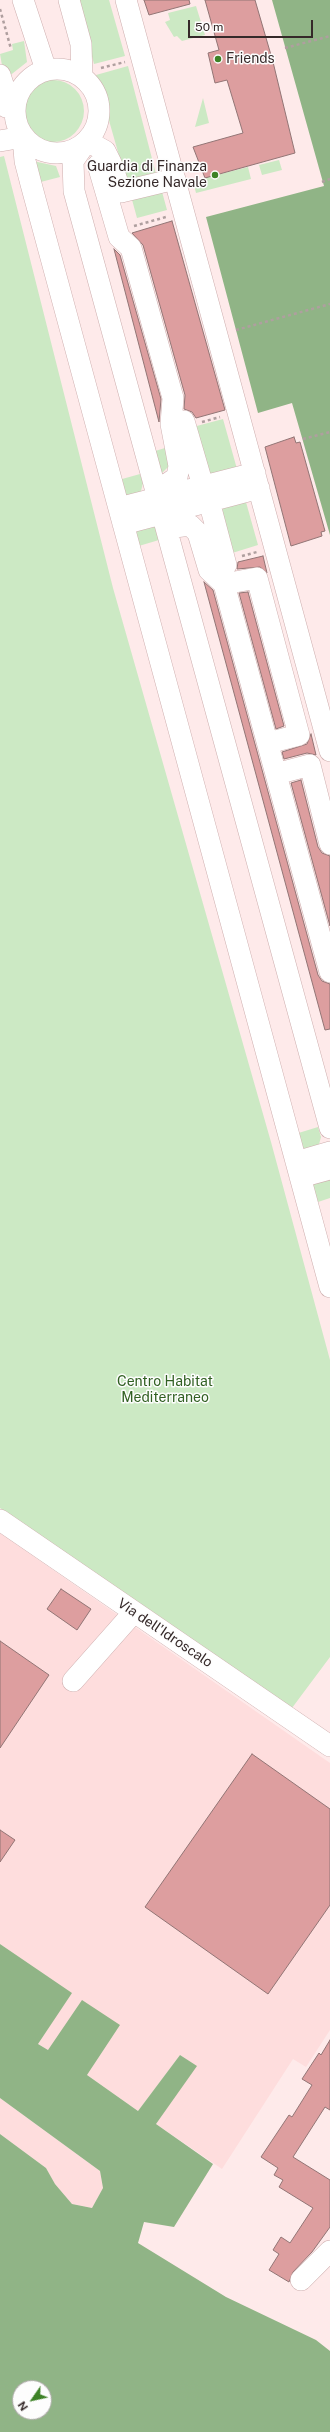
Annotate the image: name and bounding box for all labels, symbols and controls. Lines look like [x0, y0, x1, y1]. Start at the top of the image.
scale bar [190, 12, 315, 38]
text: 50 m [195, 20, 223, 34]
place label: Friends [226, 51, 275, 67]
marker: Friends [213, 54, 223, 64]
place label: Guardia di Finanza Sezione Navale [87, 159, 207, 192]
marker: Guardia di Finanza Sezione Navale [210, 170, 220, 180]
park label: Centro Habitat Mediterraneo [117, 1374, 213, 1406]
street label: Via dell'Idroscalo [114, 1595, 216, 1671]
north arrow [12, 2380, 52, 2420]
text: N [16, 2399, 30, 2413]

